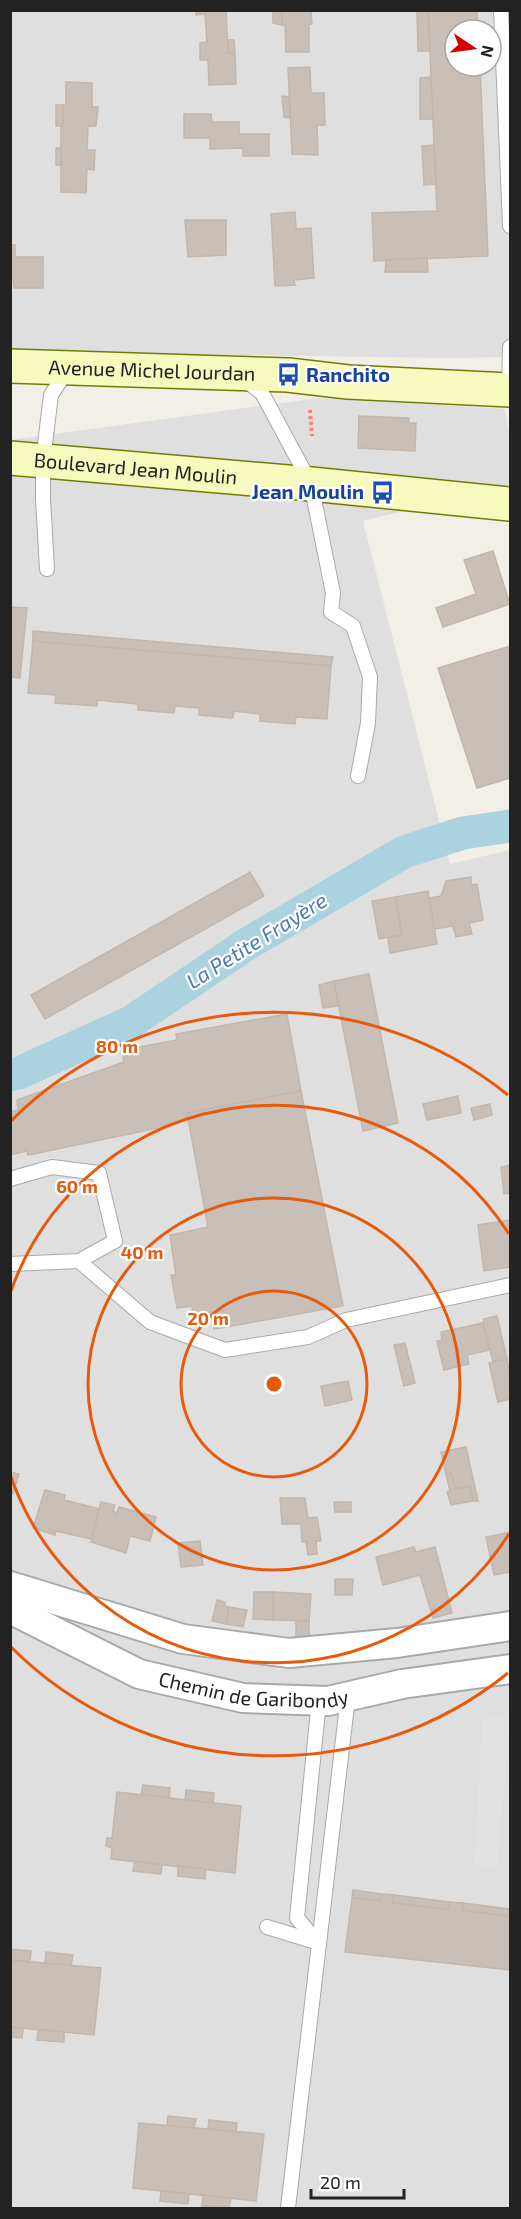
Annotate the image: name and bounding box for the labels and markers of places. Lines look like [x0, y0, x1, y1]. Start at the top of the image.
bus stop icon: Ranchito [275, 362, 301, 388]
place label: Ranchito [306, 362, 390, 386]
place label: Jean Moulin [251, 479, 364, 503]
bus stop icon: Jean Moulin [369, 479, 395, 505]
centre of rings [264, 1374, 284, 1394]

